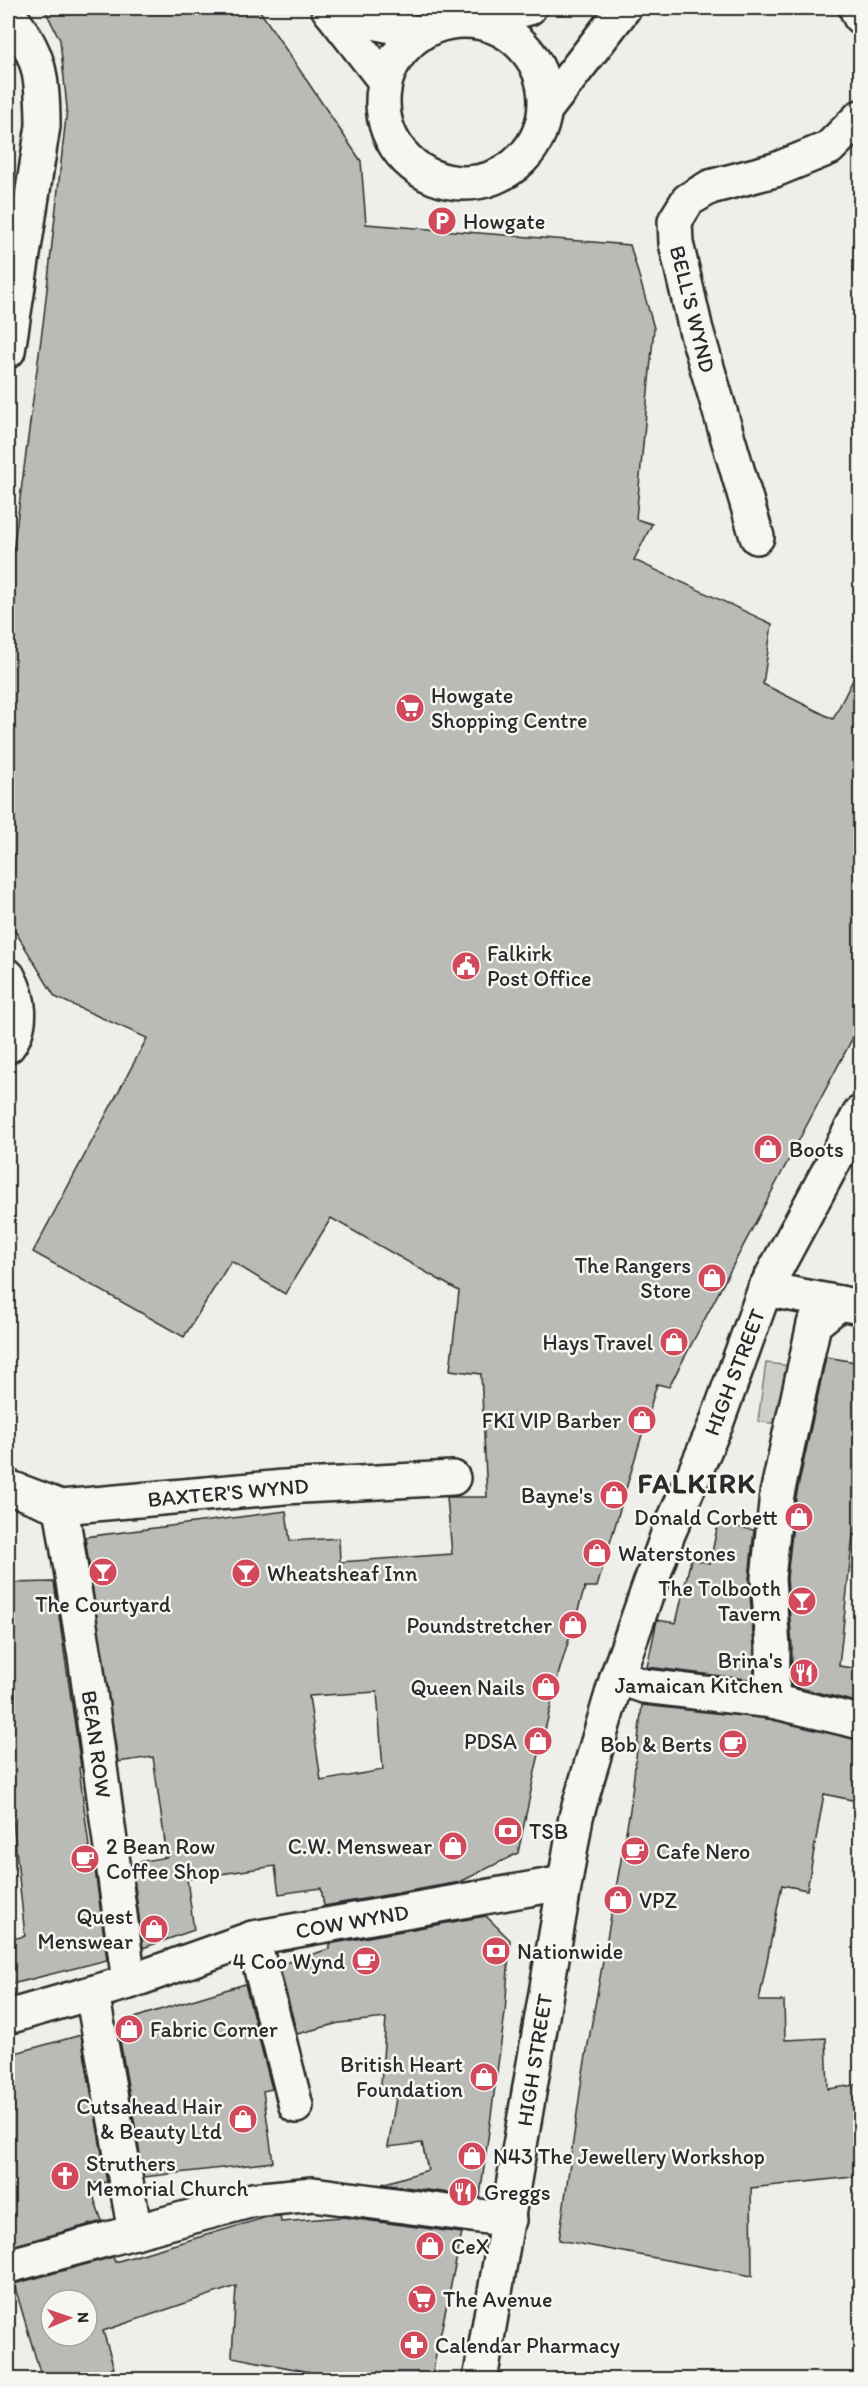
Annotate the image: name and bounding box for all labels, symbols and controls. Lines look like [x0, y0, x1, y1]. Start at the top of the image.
parking icon: Howgate [426, 205, 458, 237]
place label: Howgate [463, 208, 545, 235]
street label: BELL'S WYND [664, 243, 721, 376]
place label: Howgate Shopping Centre [431, 682, 587, 734]
supermarket icon: Howgate Shopping Centre [394, 692, 426, 724]
place label: Falkirk Post Office [487, 940, 592, 992]
public building icon: Falkirk Post Office [450, 950, 482, 982]
shop icon: Boots [752, 1133, 784, 1165]
place label: Boots [789, 1136, 844, 1163]
place label: The Rangers Store [575, 1252, 691, 1304]
shop icon: The Rangers Store [696, 1262, 728, 1294]
street label: HIGH STREET [698, 1304, 771, 1440]
shop icon: Hays Travel [658, 1326, 690, 1358]
place label: Hays Travel [543, 1329, 653, 1356]
shop icon: FKI VIP Barber [626, 1404, 658, 1436]
place label: FKI VIP Barber [482, 1407, 621, 1434]
district label: FALKIRK [637, 1466, 757, 1500]
street label: BAXTER'S WYND [146, 1472, 310, 1513]
shop icon: Bayne's [598, 1479, 630, 1511]
place label: Bayne's [521, 1482, 593, 1509]
shop icon: Donald Corbett [783, 1501, 815, 1533]
place label: Donald Corbett [634, 1504, 778, 1531]
shop icon: Waterstones [581, 1537, 613, 1569]
place label: Waterstones [618, 1540, 736, 1567]
bar icon: The Courtyard [87, 1556, 119, 1588]
bar icon: Wheatsheaf Inn [230, 1557, 262, 1589]
place label: Wheatsheaf Inn [267, 1560, 418, 1587]
place label: The Tolbooth Tavern [658, 1575, 782, 1627]
bar icon: The Tolbooth Tavern [786, 1585, 818, 1617]
place label: The Courtyard [35, 1591, 171, 1618]
shop icon: Poundstretcher [557, 1609, 589, 1641]
place label: Poundstretcher [406, 1612, 552, 1639]
place label: Brina's Jamaican Kitchen [615, 1647, 784, 1699]
restaurant icon: Brina's Jamaican Kitchen [788, 1657, 820, 1689]
shop icon: Queen Nails [530, 1671, 562, 1703]
place label: Queen Nails [410, 1674, 525, 1701]
street label: BEAN ROW [76, 1688, 117, 1800]
shop icon: PDSA [522, 1725, 554, 1757]
place label: PDSA [464, 1728, 517, 1755]
cafe icon: Bob & Berts [717, 1728, 749, 1760]
place label: Bob & Berts [600, 1731, 712, 1758]
bank icon: TSB [492, 1815, 524, 1847]
place label: TSB [529, 1818, 568, 1845]
shop icon: C.W. Menswear [437, 1830, 469, 1862]
place label: 2 Bean Row Coffee Shop [106, 1833, 220, 1885]
place label: C.W. Menswear [288, 1833, 432, 1860]
cafe icon: Cafe Nero [619, 1835, 651, 1867]
place label: Cafe Nero [656, 1838, 750, 1865]
cafe icon: 2 Bean Row Coffee Shop [69, 1843, 101, 1875]
shop icon: VPZ [602, 1884, 634, 1916]
place label: VPZ [639, 1887, 678, 1914]
street label: COW WYND [293, 1898, 411, 1945]
place label: Quest Menswear [37, 1903, 133, 1955]
shop icon: Quest Menswear [138, 1913, 170, 1945]
bank icon: Nationwide [480, 1935, 512, 1967]
place label: Nationwide [517, 1938, 623, 1965]
cafe icon: 4 Coo Wynd [350, 1945, 382, 1977]
place label: 4 Coo Wynd [232, 1948, 345, 1975]
street label: HIGH STREET [511, 1991, 558, 2128]
shop icon: Fabric Corner [113, 2013, 145, 2045]
place label: Fabric Corner [150, 2016, 278, 2043]
place label: British Heart Foundation [340, 2051, 464, 2103]
shop icon: British Heart Foundation [468, 2061, 500, 2093]
place label: Cutsahead Hair & Beauty Ltd [76, 2093, 223, 2145]
shop icon: Cutsahead Hair & Beauty Ltd [227, 2103, 259, 2135]
shop icon: N43 The Jewellery Workshop [456, 2140, 488, 2172]
place label: N43 The Jewellery Workshop [493, 2143, 765, 2170]
place label: Struthers Memorial Church [86, 2150, 249, 2202]
church icon: Struthers Memorial Church [49, 2160, 81, 2192]
restaurant icon: Greggs [447, 2176, 479, 2208]
place label: Greggs [484, 2179, 551, 2206]
shop icon: CeX [414, 2230, 446, 2262]
place label: CeX [451, 2233, 490, 2260]
supermarket icon: The Avenue [406, 2283, 438, 2315]
place label: The Avenue [443, 2286, 553, 2313]
north arrow [39, 2288, 99, 2348]
text: N [74, 2312, 93, 2323]
pharmacy icon: Calendar Pharmacy [398, 2329, 430, 2361]
place label: Calendar Pharmacy [435, 2332, 620, 2359]

